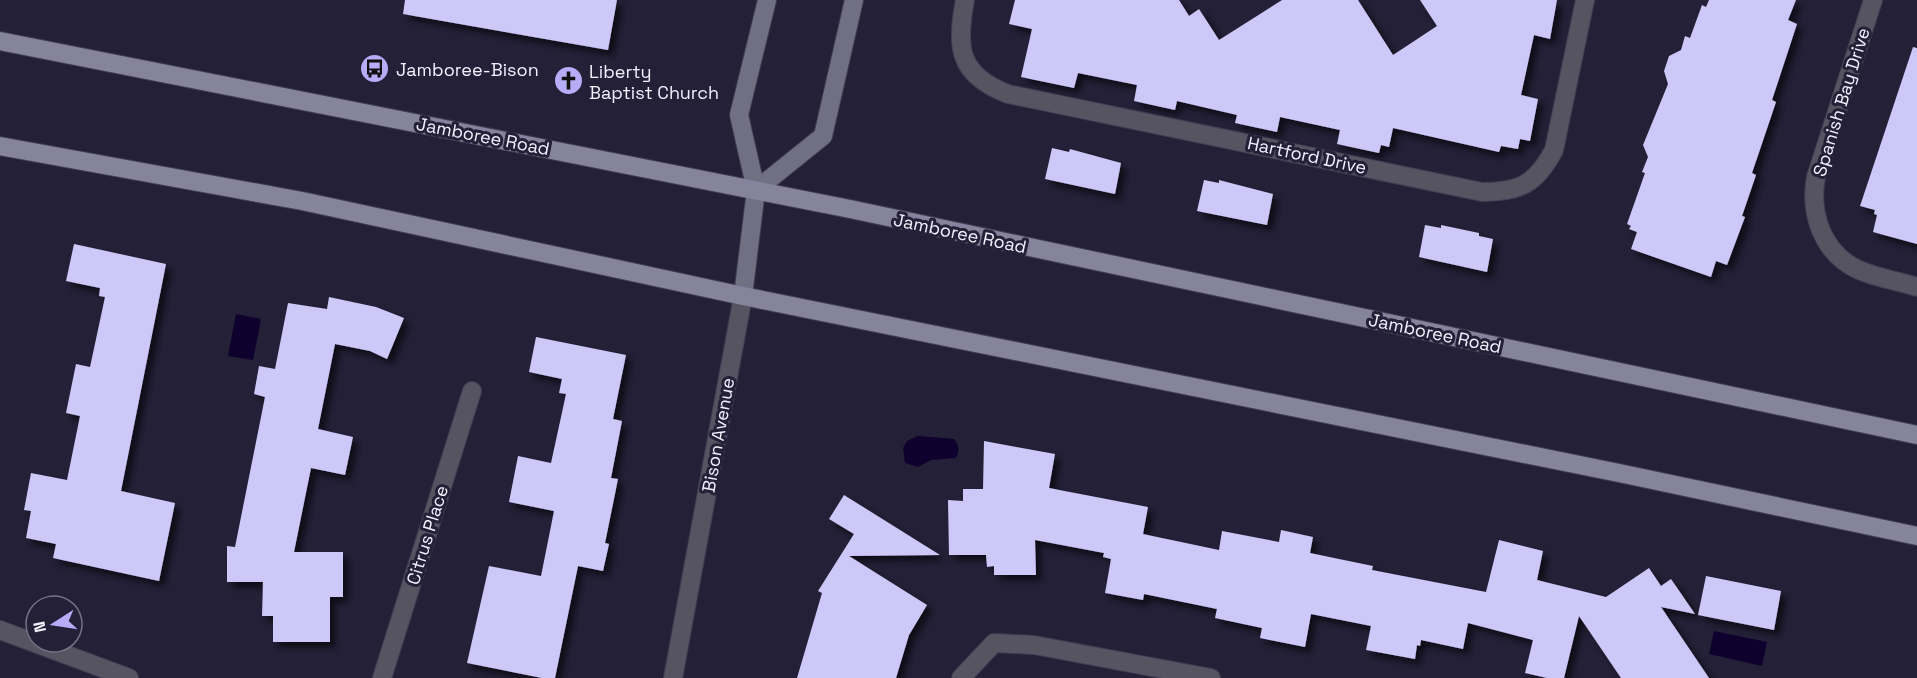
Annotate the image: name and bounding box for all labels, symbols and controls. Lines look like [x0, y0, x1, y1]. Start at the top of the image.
street label: Spanish Bay Drive [1807, 25, 1875, 179]
bus stop icon: Jamboree-Bison [359, 53, 391, 85]
place label: Jamboree-Bison [396, 58, 539, 81]
place label: Liberty Baptist Church [589, 60, 719, 104]
church icon: Liberty Baptist Church [552, 65, 584, 97]
street label: Jamboree Road [414, 112, 552, 160]
street label: Hartford Drive [1245, 131, 1369, 179]
street label: Jamboree Road [891, 208, 1029, 258]
street label: Jamboree Road [1366, 308, 1504, 358]
street label: Bison Avenue [697, 376, 739, 494]
street label: Citrus Place [401, 482, 453, 588]
north arrow [24, 594, 84, 654]
text: N [28, 620, 51, 634]

